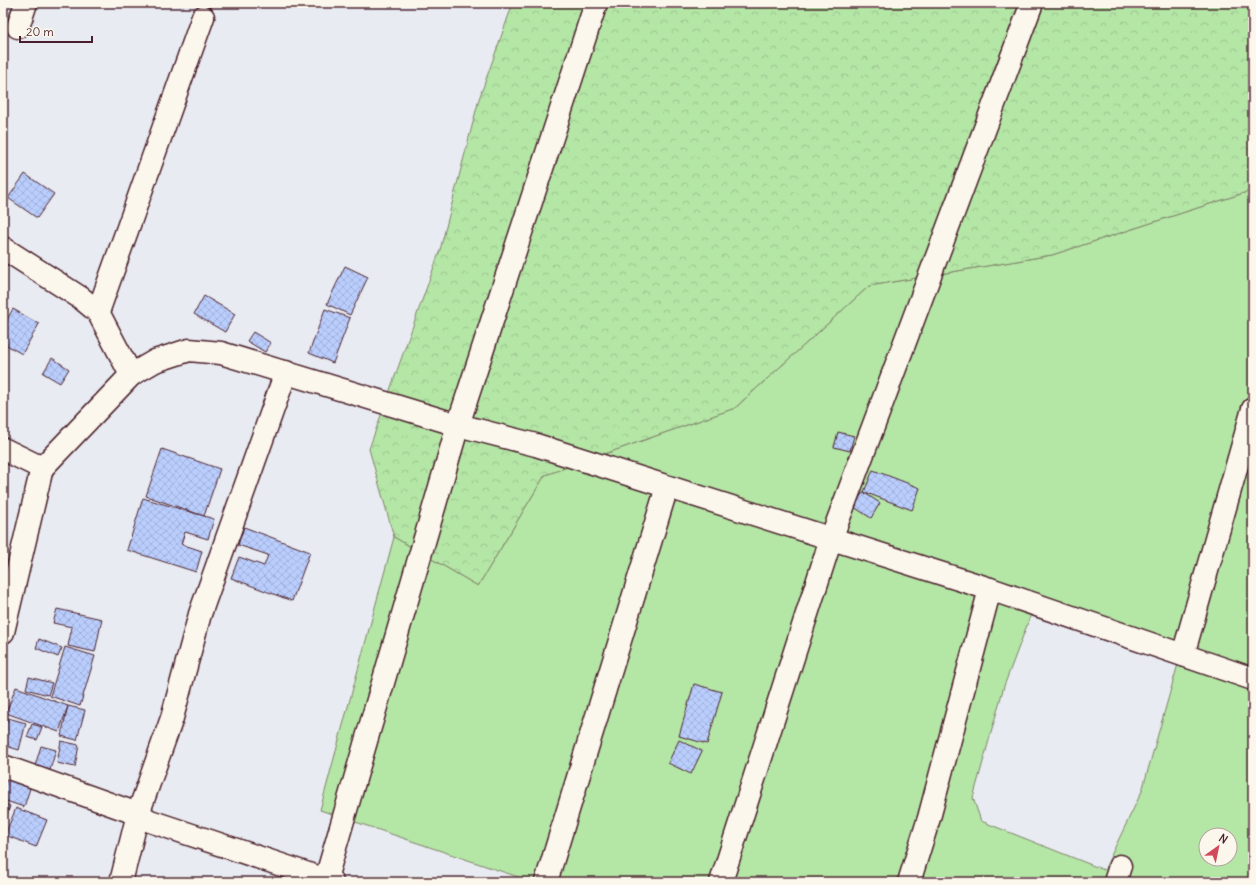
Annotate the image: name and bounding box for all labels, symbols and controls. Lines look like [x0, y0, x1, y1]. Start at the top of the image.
scale bar [20, 18, 92, 44]
text: 20 m [26, 24, 54, 39]
north arrow [1198, 827, 1238, 867]
text: N [1216, 831, 1230, 847]

